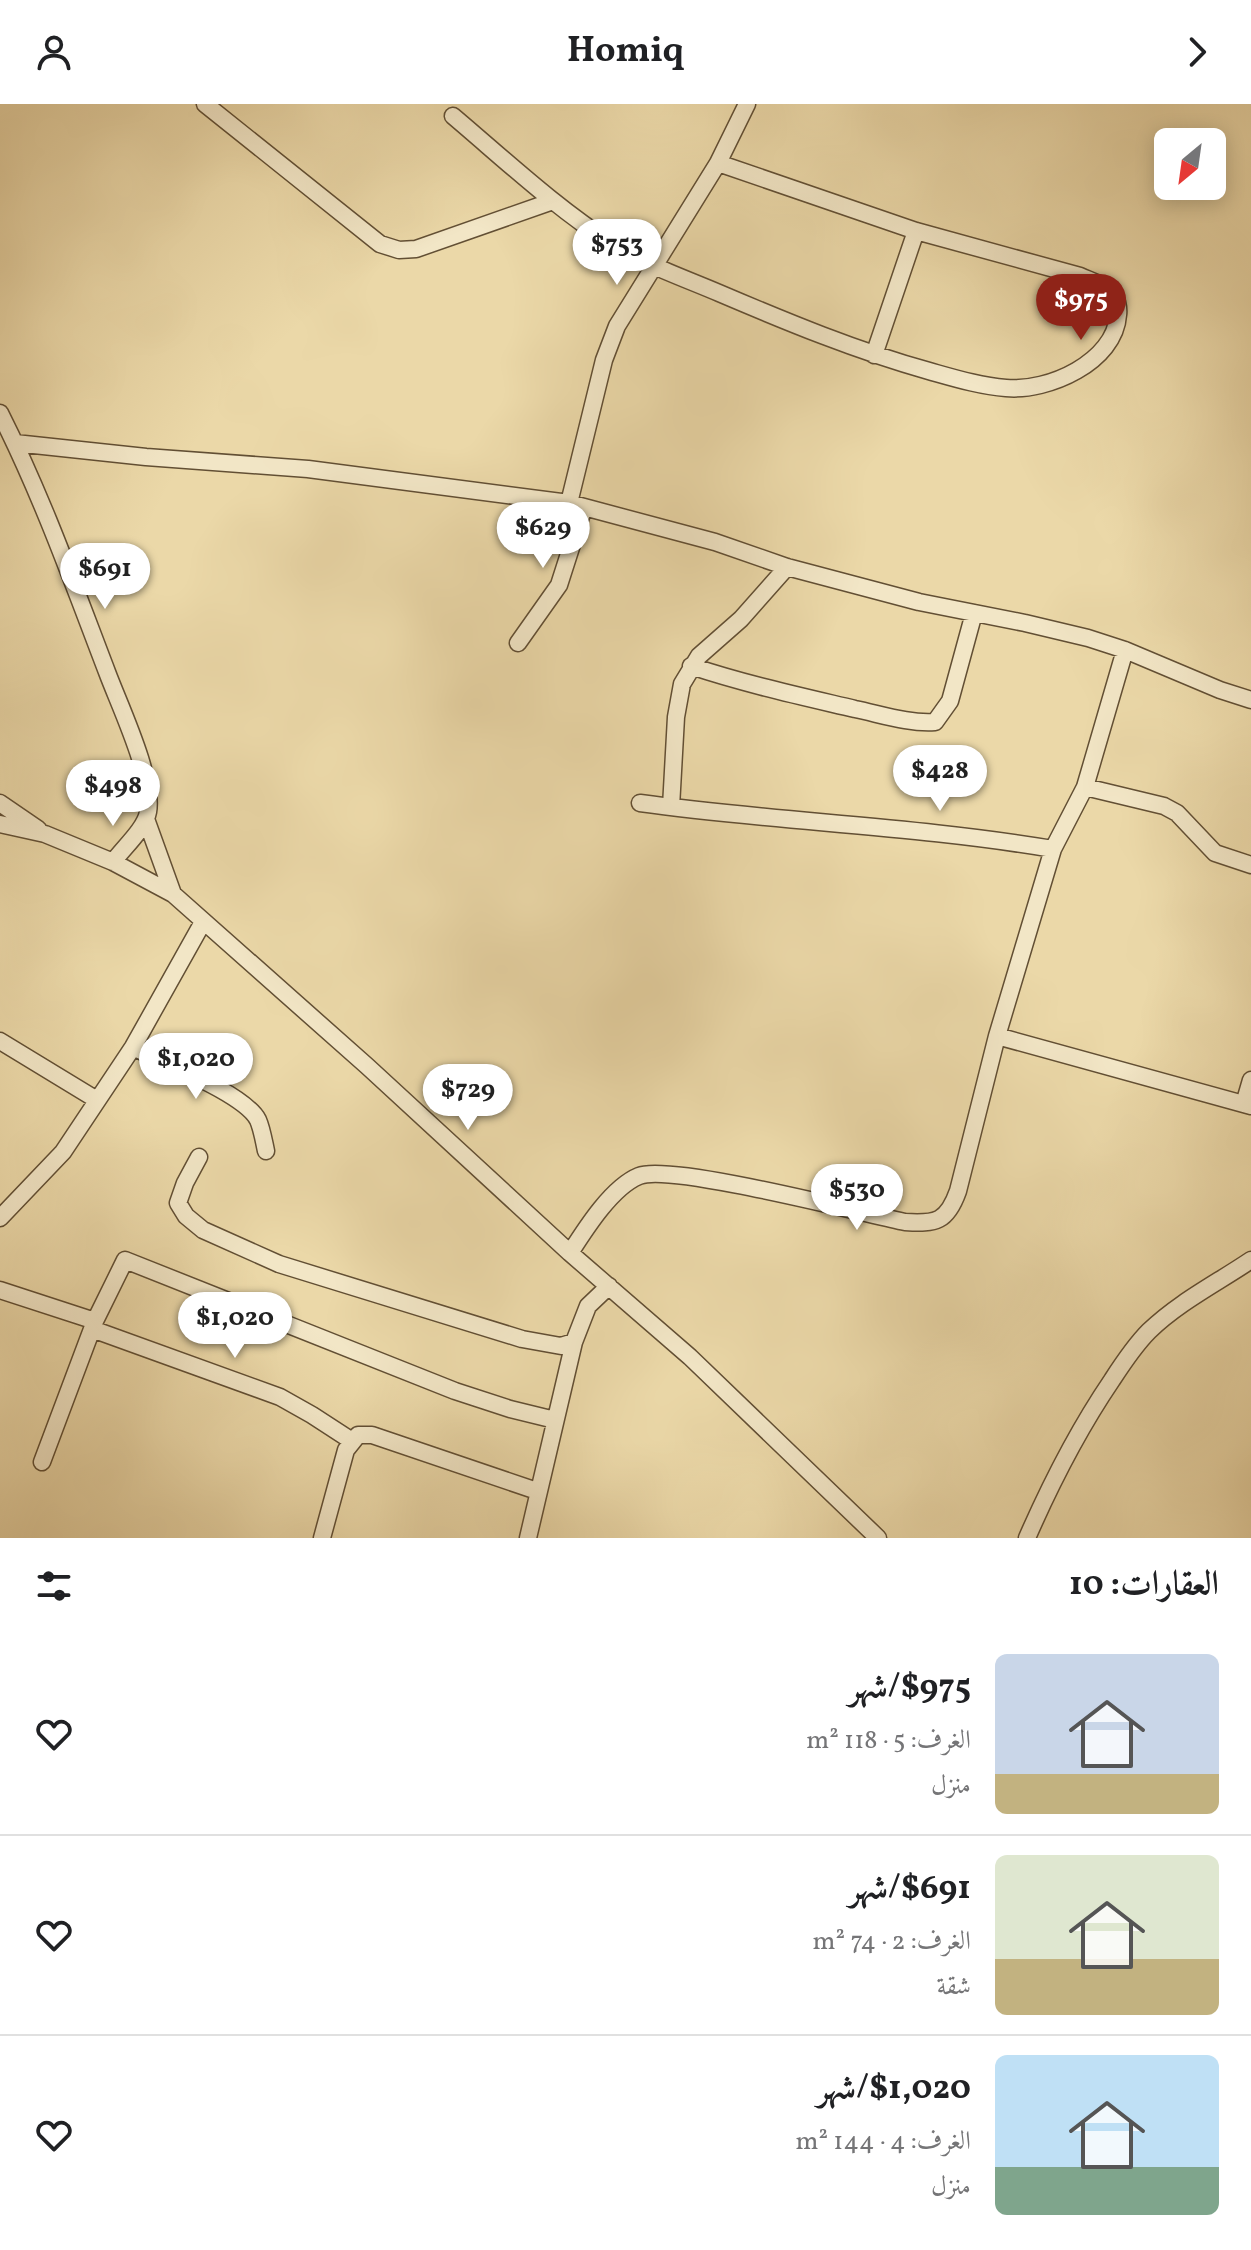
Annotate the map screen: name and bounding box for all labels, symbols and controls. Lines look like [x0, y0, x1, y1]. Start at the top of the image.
text: Homiq [567, 27, 684, 77]
icon: person [32, 30, 76, 74]
icon: forward [1175, 30, 1219, 74]
north arrow [1154, 128, 1226, 200]
map controls [1154, 128, 1226, 200]
pin: $753 [570, 219, 664, 287]
text: $753 [591, 227, 643, 263]
pin: $975 [1034, 274, 1128, 342]
text: $975 [1054, 282, 1108, 318]
pin: $629 [496, 502, 590, 570]
text: $629 [515, 510, 571, 546]
pin: $691 [58, 543, 152, 611]
text: $691 [78, 551, 132, 587]
pin: $428 [893, 745, 987, 813]
text: $428 [911, 753, 969, 789]
pin: $498 [66, 760, 160, 828]
text: $498 [84, 768, 142, 804]
pin: $1,020 [131, 1033, 261, 1101]
text: $1,020 [157, 1041, 235, 1077]
pin: $729 [421, 1064, 515, 1132]
text: $729 [441, 1072, 495, 1108]
pin: $530 [810, 1164, 904, 1232]
text: $530 [829, 1172, 885, 1208]
pin: $1,020 [170, 1292, 300, 1360]
text: $1,020 [196, 1300, 274, 1336]
text: العقارات: 10 [1069, 1562, 1219, 1609]
icon: filters [32, 1564, 76, 1608]
text: $975/شهر [849, 1665, 971, 1712]
icon: home [1059, 1686, 1155, 1782]
icon: heart [32, 1712, 76, 1756]
text: الغرف: 5 · 118 m² [806, 1723, 971, 1759]
text: منزل [931, 1768, 971, 1804]
text: $691/شهر [849, 1866, 971, 1913]
icon: home [1059, 1887, 1155, 1983]
icon: heart [32, 1913, 76, 1957]
text: الغرف: 2 · 74 m² [813, 1924, 971, 1960]
text: شقة [937, 1969, 971, 2005]
text: $1,020/شهر [817, 2066, 971, 2113]
icon: home [1059, 2087, 1155, 2183]
icon: heart [32, 2113, 76, 2157]
text: الغرف: 4 · 144 m² [795, 2124, 971, 2160]
text: منزل [931, 2169, 971, 2205]

